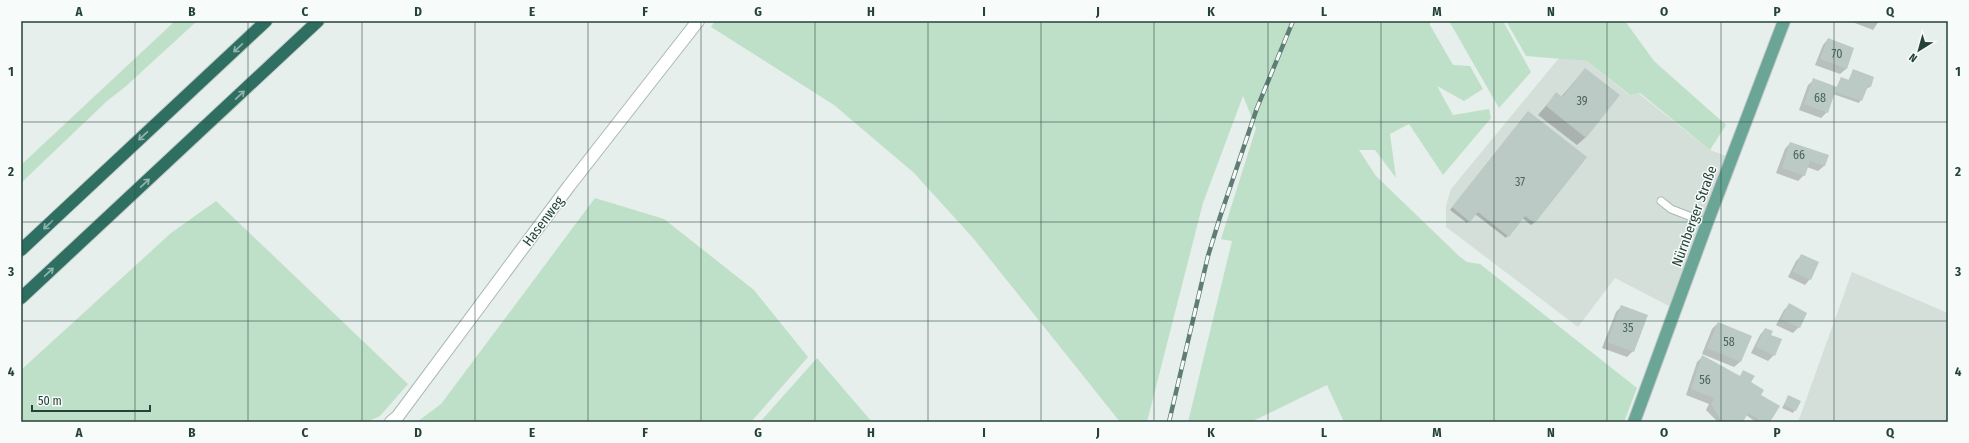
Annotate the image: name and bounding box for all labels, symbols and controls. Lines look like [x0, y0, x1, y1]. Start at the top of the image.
text: A [74, 4, 83, 19]
text: B [188, 4, 196, 19]
text: C [302, 4, 309, 19]
text: D [414, 4, 422, 19]
text: E [529, 4, 535, 19]
text: F [642, 4, 648, 19]
text: G [754, 4, 762, 19]
text: H [867, 4, 875, 19]
text: I [982, 4, 986, 19]
text: J [1095, 4, 1100, 19]
text: K [1207, 4, 1215, 19]
text: L [1321, 4, 1327, 19]
text: M [1432, 4, 1442, 19]
text: N [1547, 4, 1555, 19]
text: O [1660, 4, 1668, 19]
text: P [1773, 4, 1781, 19]
text: Q [1886, 4, 1895, 19]
north arrow [1899, 30, 1939, 70]
one-way arrow [233, 43, 243, 52]
house number: 70 [1832, 47, 1842, 61]
text: N [1907, 50, 1920, 65]
text: 1 [8, 64, 14, 79]
text: 1 [1955, 64, 1961, 79]
one-way arrow [235, 90, 245, 99]
house number: 68 [1814, 91, 1826, 105]
house number: 39 [1576, 94, 1588, 108]
one-way arrow [138, 132, 148, 141]
house number: 66 [1793, 148, 1805, 162]
street label: Nürnberger Straße [1668, 163, 1721, 269]
text: 2 [7, 164, 14, 179]
text: 2 [1954, 164, 1961, 179]
house number: 37 [1515, 175, 1525, 189]
one-way arrow [139, 179, 149, 188]
street label: Hasenweg [519, 193, 568, 250]
one-way arrow [42, 220, 53, 229]
text: 3 [7, 264, 14, 279]
text: 3 [1954, 264, 1961, 279]
one-way arrow [44, 268, 54, 277]
house number: 35 [1623, 321, 1634, 335]
house number: 58 [1723, 335, 1735, 349]
text: 4 [8, 364, 15, 379]
text: 4 [1955, 364, 1962, 379]
house number: 56 [1699, 373, 1711, 387]
scale bar [32, 387, 150, 413]
text: 50 m [38, 394, 62, 408]
text: A [74, 425, 83, 440]
text: B [188, 425, 196, 440]
text: C [302, 425, 309, 440]
text: D [414, 425, 422, 440]
text: E [529, 425, 535, 440]
text: F [642, 425, 648, 440]
text: G [754, 425, 762, 440]
text: H [867, 425, 875, 440]
text: I [982, 425, 986, 440]
text: J [1095, 425, 1100, 440]
text: K [1207, 425, 1215, 440]
text: L [1321, 425, 1327, 440]
text: M [1432, 425, 1442, 440]
text: N [1547, 425, 1555, 440]
text: O [1660, 425, 1668, 440]
text: P [1773, 425, 1781, 440]
text: Q [1886, 425, 1895, 440]

